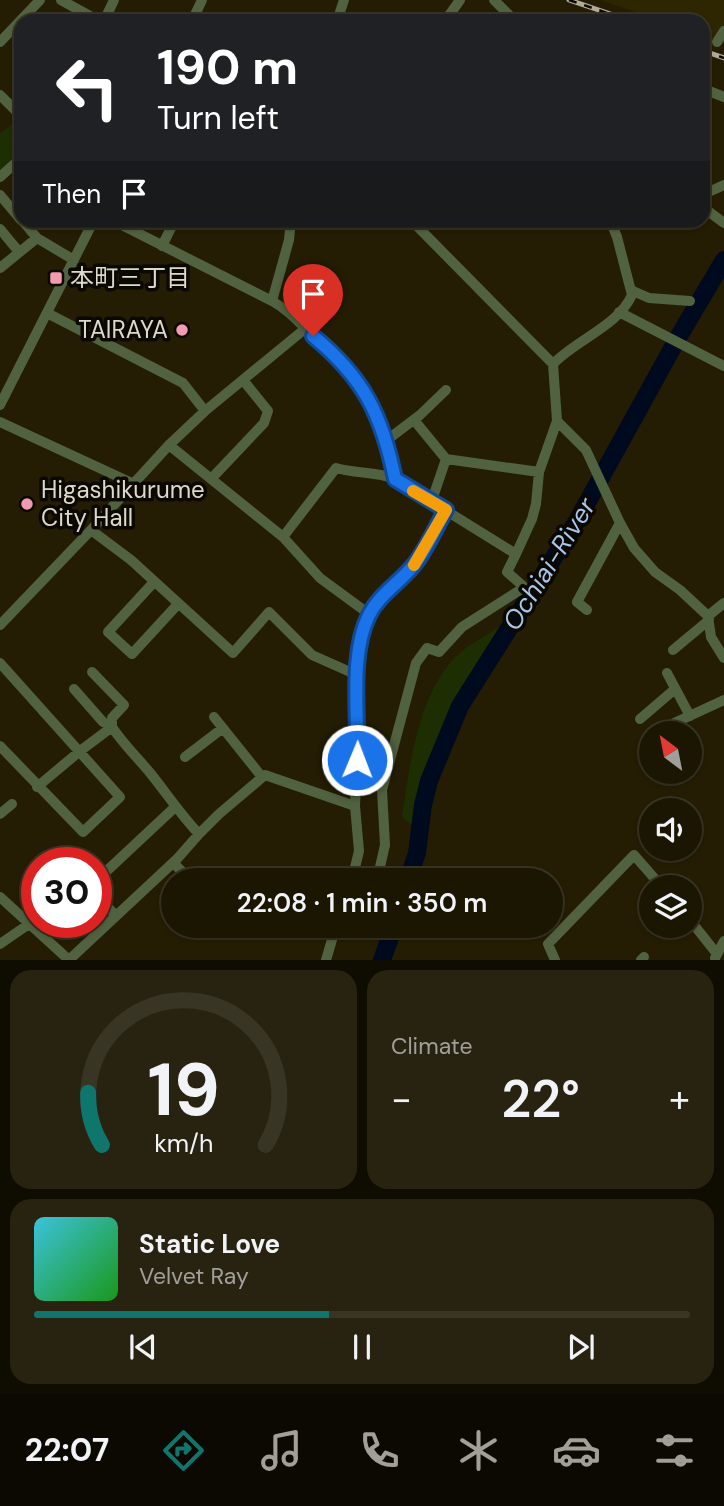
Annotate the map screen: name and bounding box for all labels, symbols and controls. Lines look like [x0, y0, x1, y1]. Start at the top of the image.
text: 190 m [157, 35, 298, 99]
icon: left [42, 42, 133, 133]
text: Turn left [157, 97, 279, 139]
icon: arrive [115, 175, 153, 213]
text: Then [42, 177, 101, 211]
place label: 本町三丁目 [70, 262, 190, 293]
pin [283, 264, 343, 336]
marker: 本町三丁目 [48, 270, 64, 286]
icon: arrive [294, 275, 332, 313]
place label: TAIRAYA [78, 314, 168, 345]
marker: TAIRAYA [174, 322, 190, 338]
place label: Higashikurume City Hall [41, 474, 205, 533]
water label: Ochiai-River [495, 490, 604, 637]
marker: Higashikurume City Hall [19, 496, 35, 512]
north arrow [639, 721, 702, 784]
map controls [639, 721, 702, 938]
position arrow [320, 723, 394, 797]
button: sound [639, 798, 702, 861]
speed limit sign: 30 [21, 847, 112, 938]
button: layers [639, 875, 702, 938]
text: 22:08 · 1 min · 350 m [237, 886, 487, 920]
text: Climate [391, 1031, 473, 1061]
text: 19 [147, 1044, 220, 1139]
text: 22° [501, 1065, 580, 1133]
text: − [391, 1074, 412, 1124]
text: + [669, 1074, 690, 1124]
text: km/h [154, 1127, 213, 1160]
text: Static Love [139, 1227, 280, 1261]
text: Velvet Ray [139, 1261, 249, 1291]
icon: previous [124, 1328, 162, 1366]
icon: pause [343, 1328, 381, 1366]
icon: next [562, 1328, 600, 1366]
icon: directions [159, 1426, 208, 1475]
icon: music [257, 1426, 306, 1475]
icon: phone [355, 1426, 404, 1475]
icon: climate [454, 1426, 503, 1475]
icon: car [552, 1426, 601, 1475]
icon: filters [650, 1426, 699, 1475]
text: 22:07 [25, 1429, 109, 1471]

